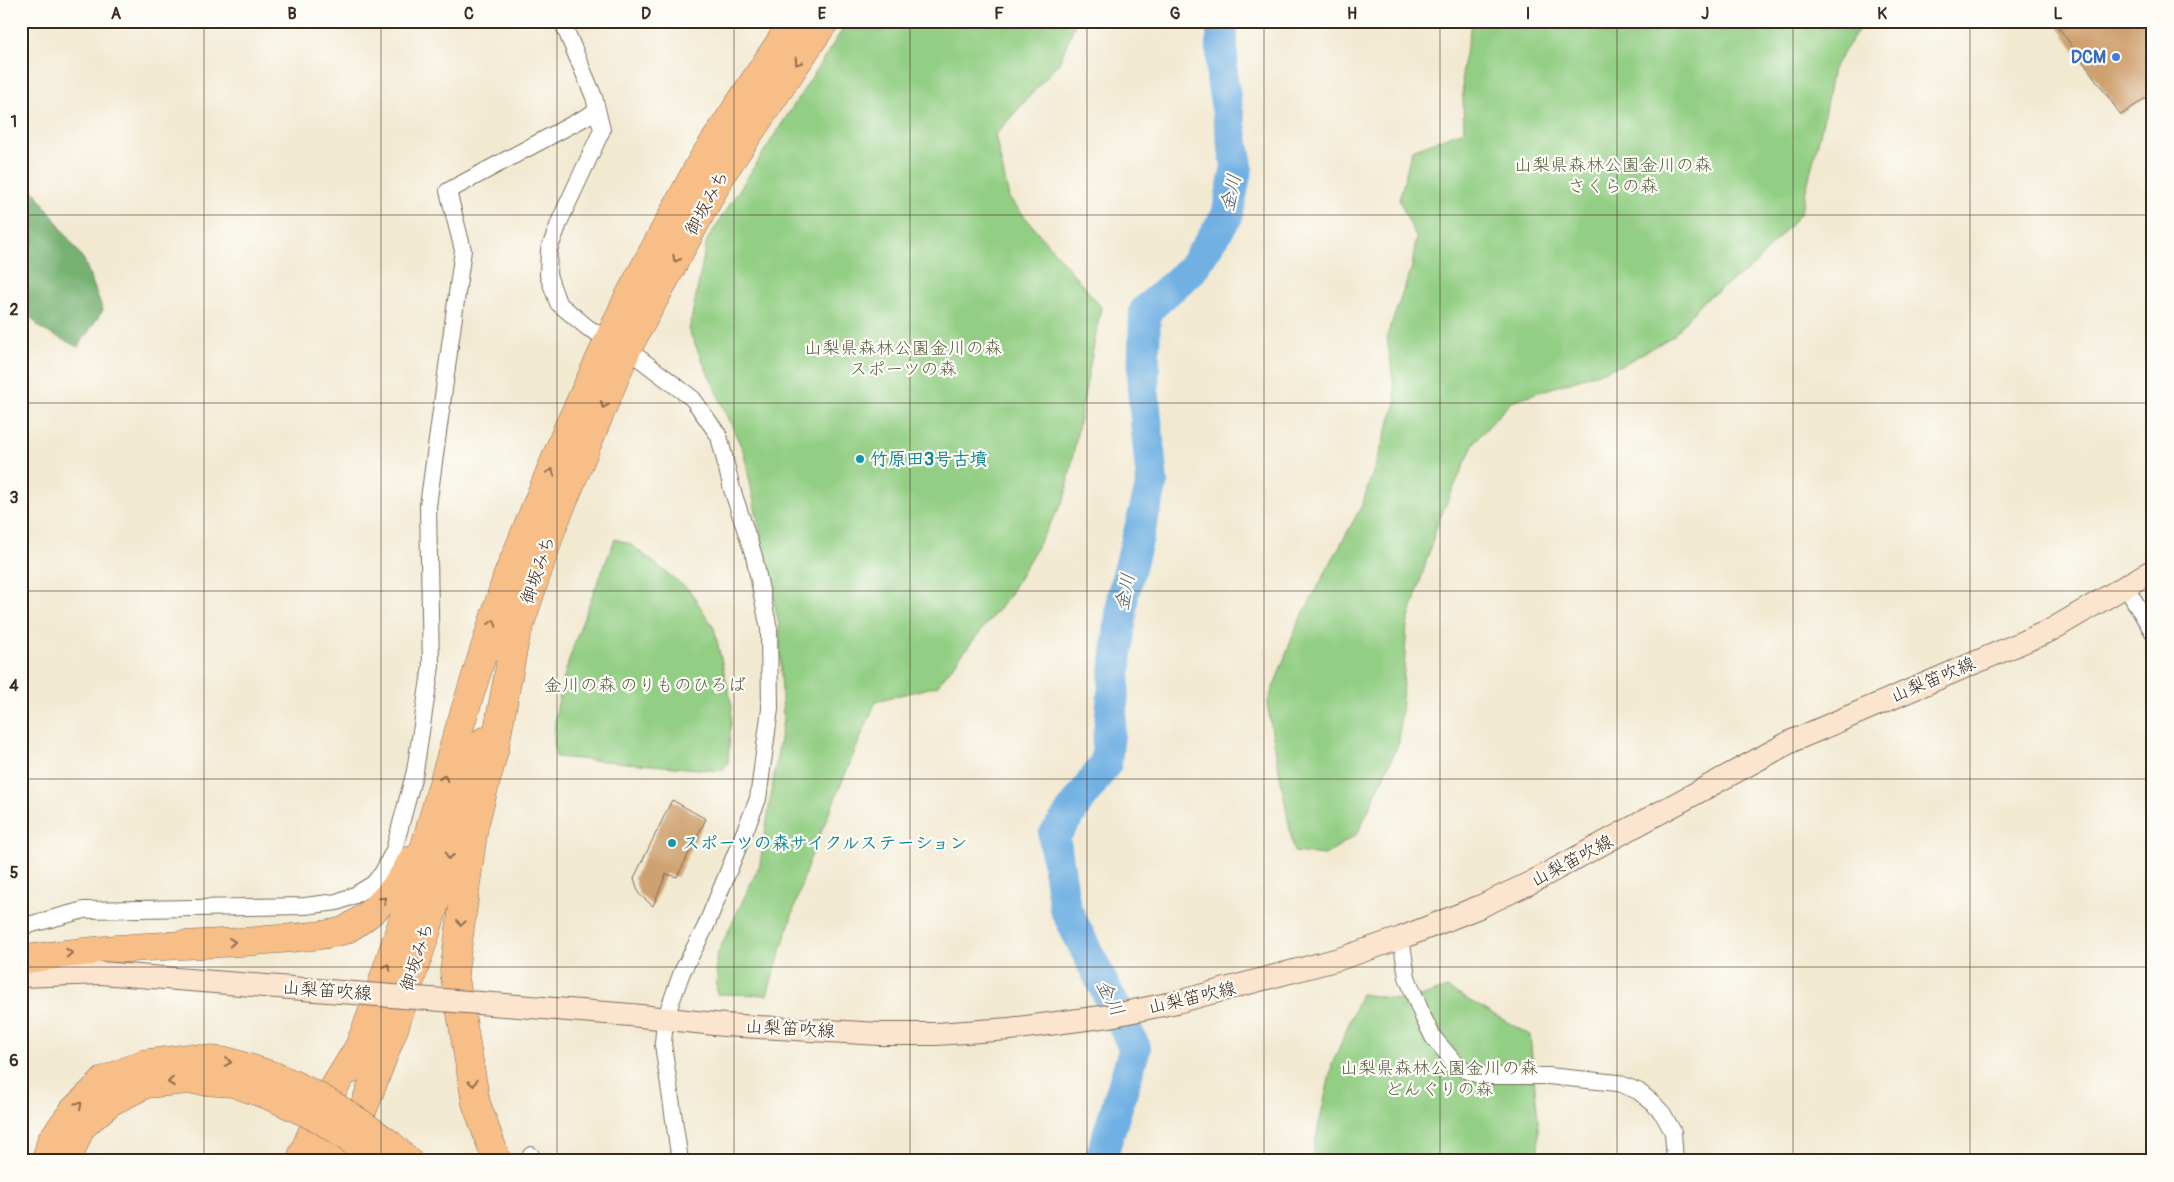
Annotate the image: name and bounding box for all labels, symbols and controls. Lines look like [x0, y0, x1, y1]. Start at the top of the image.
text: A [111, 4, 122, 24]
text: B [287, 4, 297, 24]
text: C [464, 4, 474, 24]
text: D [641, 4, 651, 24]
text: E [818, 4, 827, 24]
text: F [994, 4, 1004, 24]
text: G [1170, 4, 1181, 24]
text: H [1347, 4, 1357, 24]
text: I [1526, 4, 1530, 24]
text: J [1701, 4, 1709, 24]
text: K [1877, 4, 1887, 24]
text: L [2053, 4, 2063, 24]
place label: DCM [2071, 46, 2106, 69]
marker: DCM [2110, 51, 2122, 63]
one-way arrow [795, 56, 804, 65]
text: 1 [11, 112, 17, 132]
park label: 山梨県森林公園金川の森 さくらの森 [1514, 154, 1712, 198]
street label: 御坂みち [680, 166, 734, 240]
water label: 金川 [1215, 172, 1247, 214]
one-way arrow [672, 254, 682, 263]
text: 2 [10, 300, 19, 320]
park label: 山梨県森林公園金川の森 スポーツの森 [804, 337, 1002, 381]
one-way arrow [599, 400, 610, 409]
place label: 竹原田3号古墳 [870, 448, 988, 471]
marker: 竹原田3号古墳 [854, 453, 866, 465]
one-way arrow [545, 468, 555, 476]
text: 3 [10, 488, 19, 508]
street label: 御坂みち [516, 533, 560, 607]
water label: 金川 [1110, 571, 1140, 613]
one-way arrow [487, 620, 497, 628]
street label: 山梨笛吹線 [1887, 652, 1979, 708]
park label: 金川の森 のりものひろば [544, 674, 746, 697]
text: 4 [9, 676, 19, 696]
one-way arrow [439, 775, 449, 783]
street label: 山梨笛吹線 [1527, 830, 1617, 892]
place label: スポーツの森サイクルステーション [682, 832, 967, 855]
marker: スポーツの森サイクルステーション [666, 837, 678, 849]
one-way arrow [445, 851, 455, 860]
text: 5 [10, 863, 19, 883]
one-way arrow [377, 897, 386, 906]
one-way arrow [456, 919, 467, 927]
street label: 御坂みち [395, 920, 439, 994]
one-way arrow [228, 937, 236, 948]
one-way arrow [66, 947, 74, 958]
one-way arrow [381, 964, 391, 972]
street label: 山梨笛吹線 [281, 976, 373, 1006]
water label: 金川 [1091, 976, 1129, 1020]
street label: 山梨笛吹線 [1146, 977, 1238, 1019]
street label: 山梨笛吹線 [744, 1015, 836, 1043]
text: 6 [9, 1051, 19, 1071]
one-way arrow [223, 1057, 232, 1067]
park label: 山梨県森林公園金川の森 どんぐりの森 [1340, 1057, 1538, 1101]
one-way arrow [167, 1076, 175, 1087]
one-way arrow [467, 1079, 477, 1087]
one-way arrow [73, 1102, 82, 1111]

